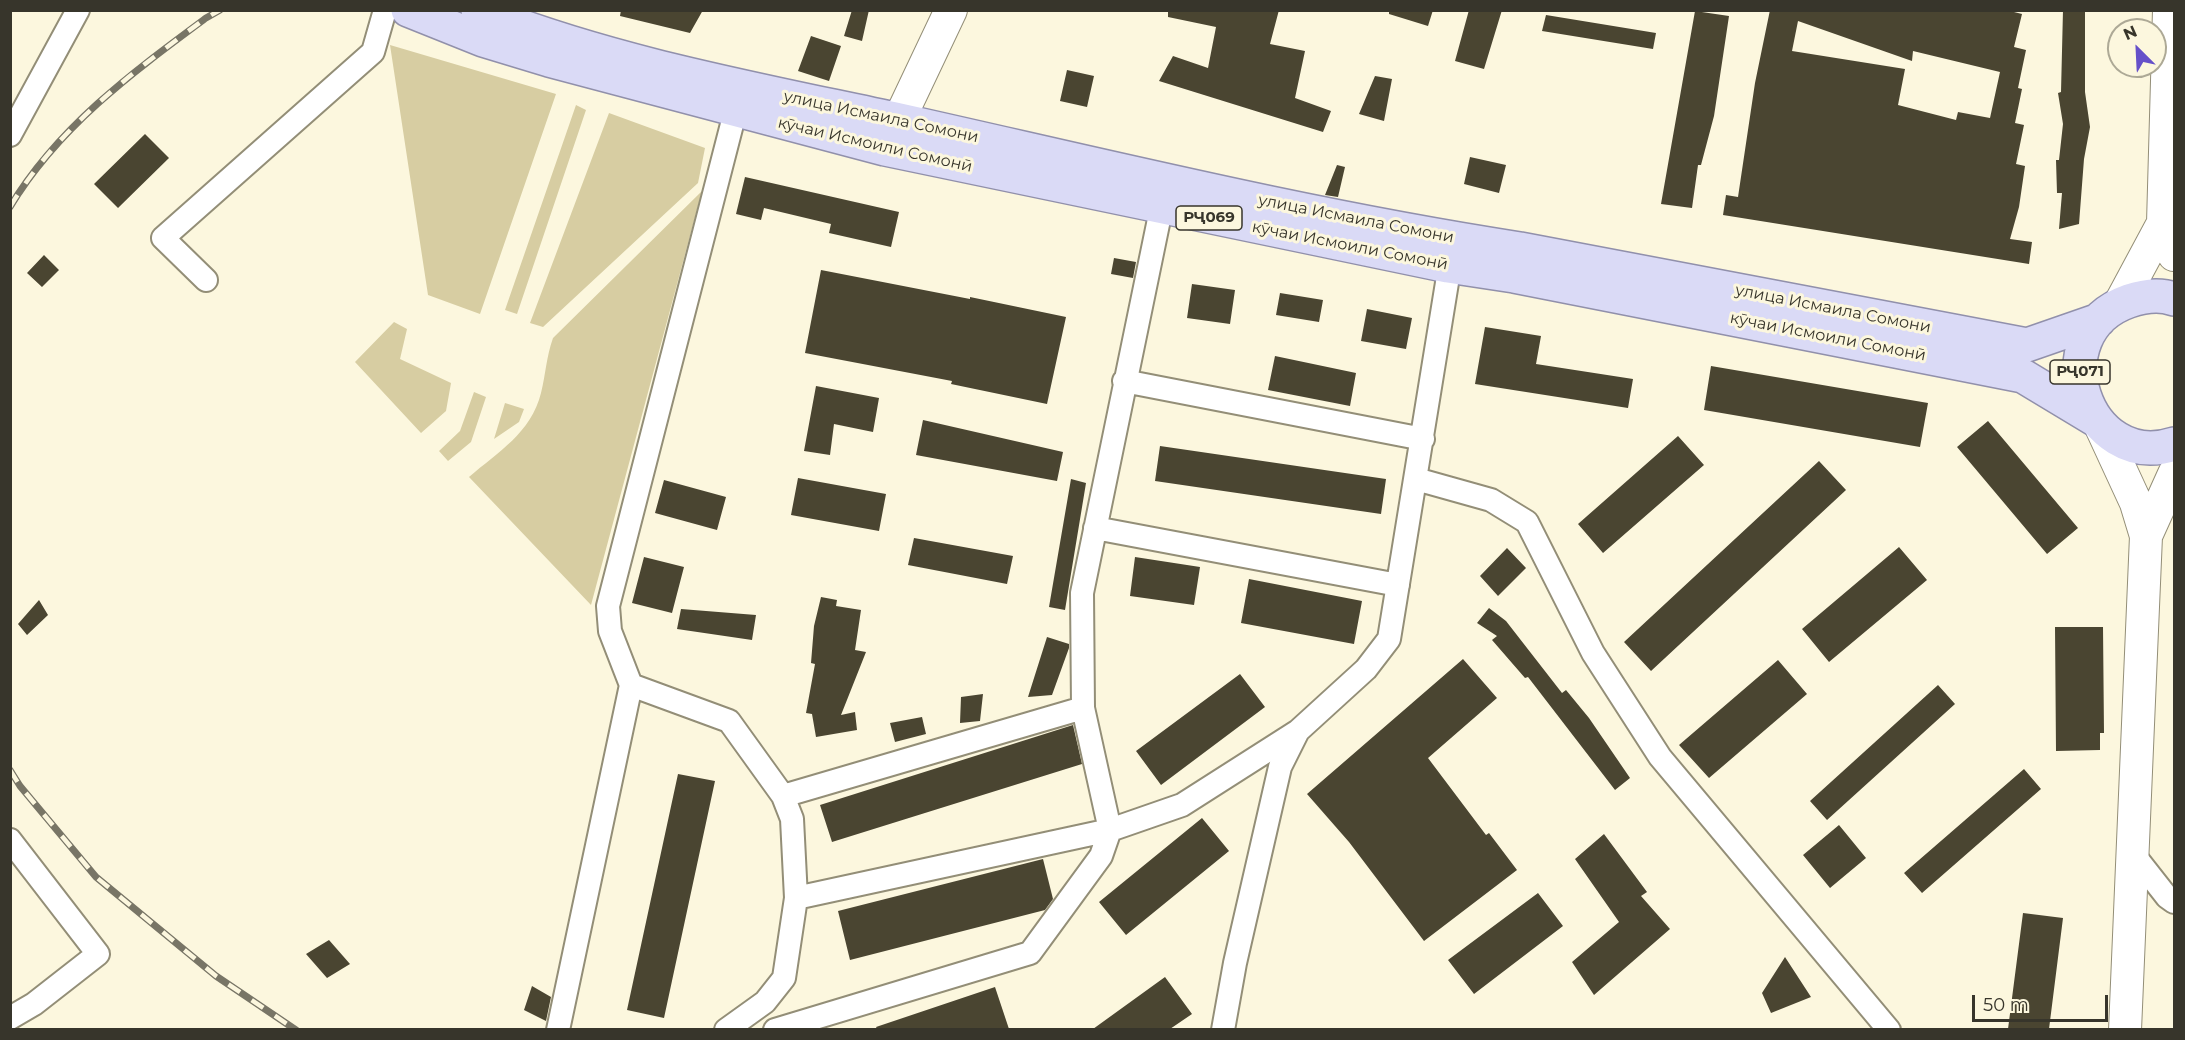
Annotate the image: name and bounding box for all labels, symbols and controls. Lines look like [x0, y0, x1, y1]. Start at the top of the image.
north arrow [2107, 18, 2167, 78]
text: N [2121, 22, 2140, 44]
street label: улица Исмаила Сомони [782, 87, 980, 147]
street label: кӯчаи Исмоили Сомонӣ [776, 113, 974, 177]
street label: улица Исмаила Сомони [1257, 191, 1455, 247]
road number: РҶ069 [1176, 206, 1242, 230]
street label: кӯчаи Исмоили Сомонӣ [1250, 218, 1450, 274]
street label: улица Исмаила Сомони [1734, 281, 1932, 337]
street label: кӯчаи Исмоили Сомонӣ [1728, 309, 1928, 365]
road number: РҶ071 [2050, 360, 2110, 384]
scale bar [1975, 983, 2112, 1021]
text: 50 m [1983, 994, 2029, 1016]

